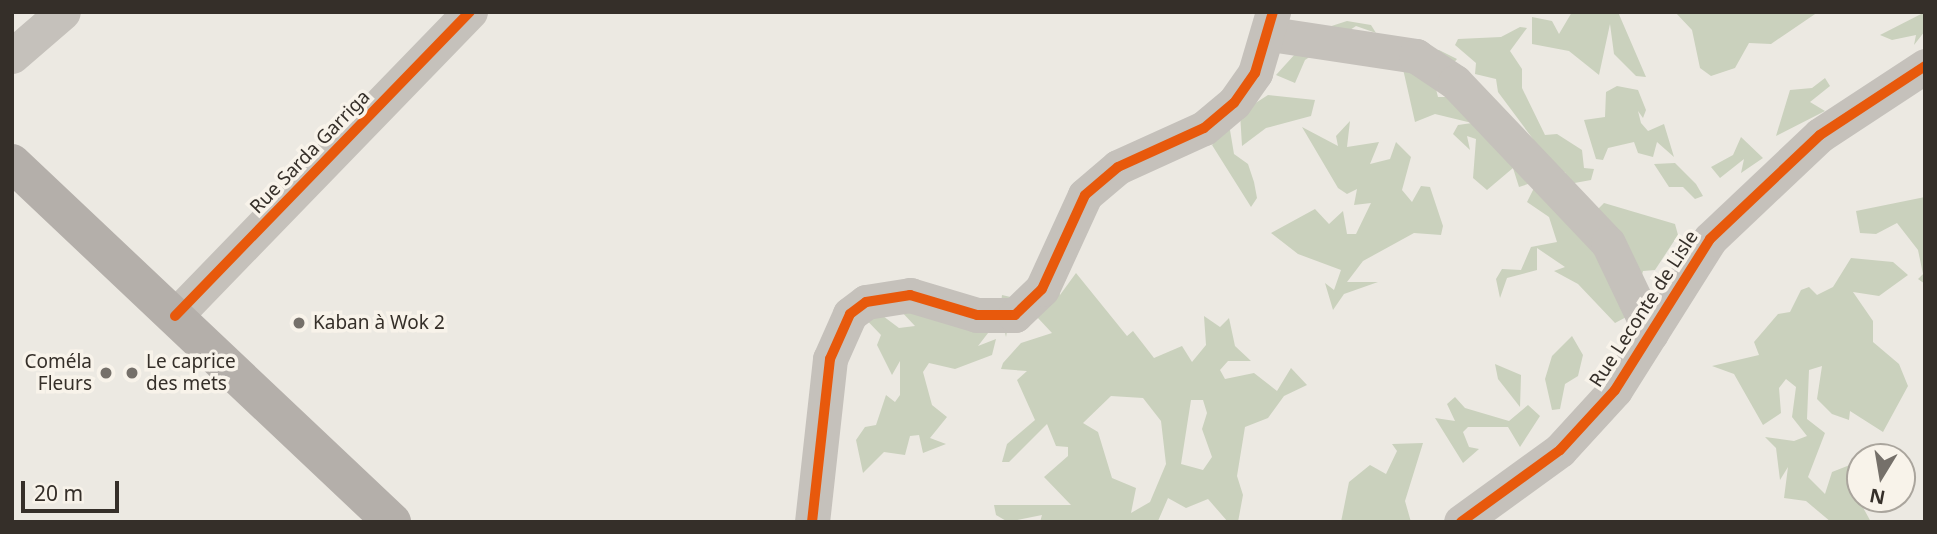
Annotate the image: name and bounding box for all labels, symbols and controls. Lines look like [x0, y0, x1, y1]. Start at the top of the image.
street label: Rue Sarda Garriga [245, 86, 375, 218]
street label: Rue Leconte de Lisle [1585, 227, 1703, 391]
place label: Kaban à Wok 2 [313, 312, 445, 334]
marker: Kaban à Wok 2 [291, 315, 307, 331]
place label: Coméla Fleurs [24, 351, 92, 395]
place label: Le caprice des mets [146, 351, 236, 395]
marker: Coméla Fleurs [98, 365, 114, 381]
marker: Le caprice des mets [124, 365, 140, 381]
north arrow [1846, 443, 1916, 513]
scale bar [24, 468, 122, 512]
text: 20 m [34, 479, 83, 507]
text: N [1867, 482, 1887, 511]

